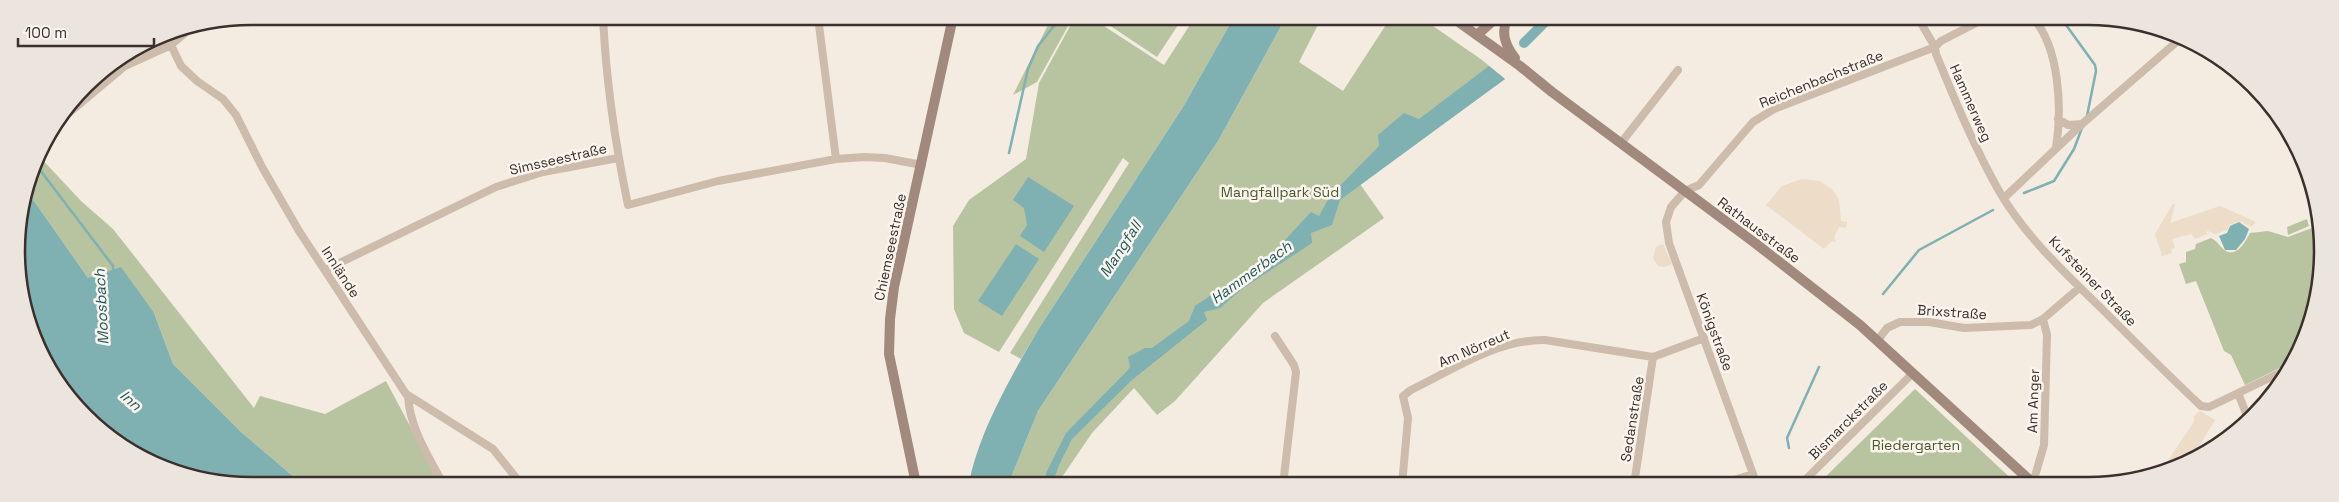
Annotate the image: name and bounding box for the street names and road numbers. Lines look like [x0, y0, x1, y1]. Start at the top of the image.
street label: Reichenbachstraße [1756, 46, 1886, 112]
street label: Hammerweg [1946, 61, 1996, 145]
street label: Simsseestraße [508, 139, 608, 179]
street label: Chiemseestraße [870, 192, 910, 302]
street label: Rathausstraße [1714, 193, 1804, 267]
street label: Kufsteiner Straße [2045, 232, 2141, 330]
street label: Innlände [318, 243, 364, 301]
street label: Königstraße [1693, 291, 1737, 373]
street label: Brixstraße [1917, 301, 1987, 323]
street label: Am Nörreut [1435, 325, 1513, 371]
street label: Am Anger [2023, 369, 2043, 433]
street label: Sedanstraße [1616, 375, 1648, 463]
street label: Bismarckstraße [1805, 377, 1891, 463]

